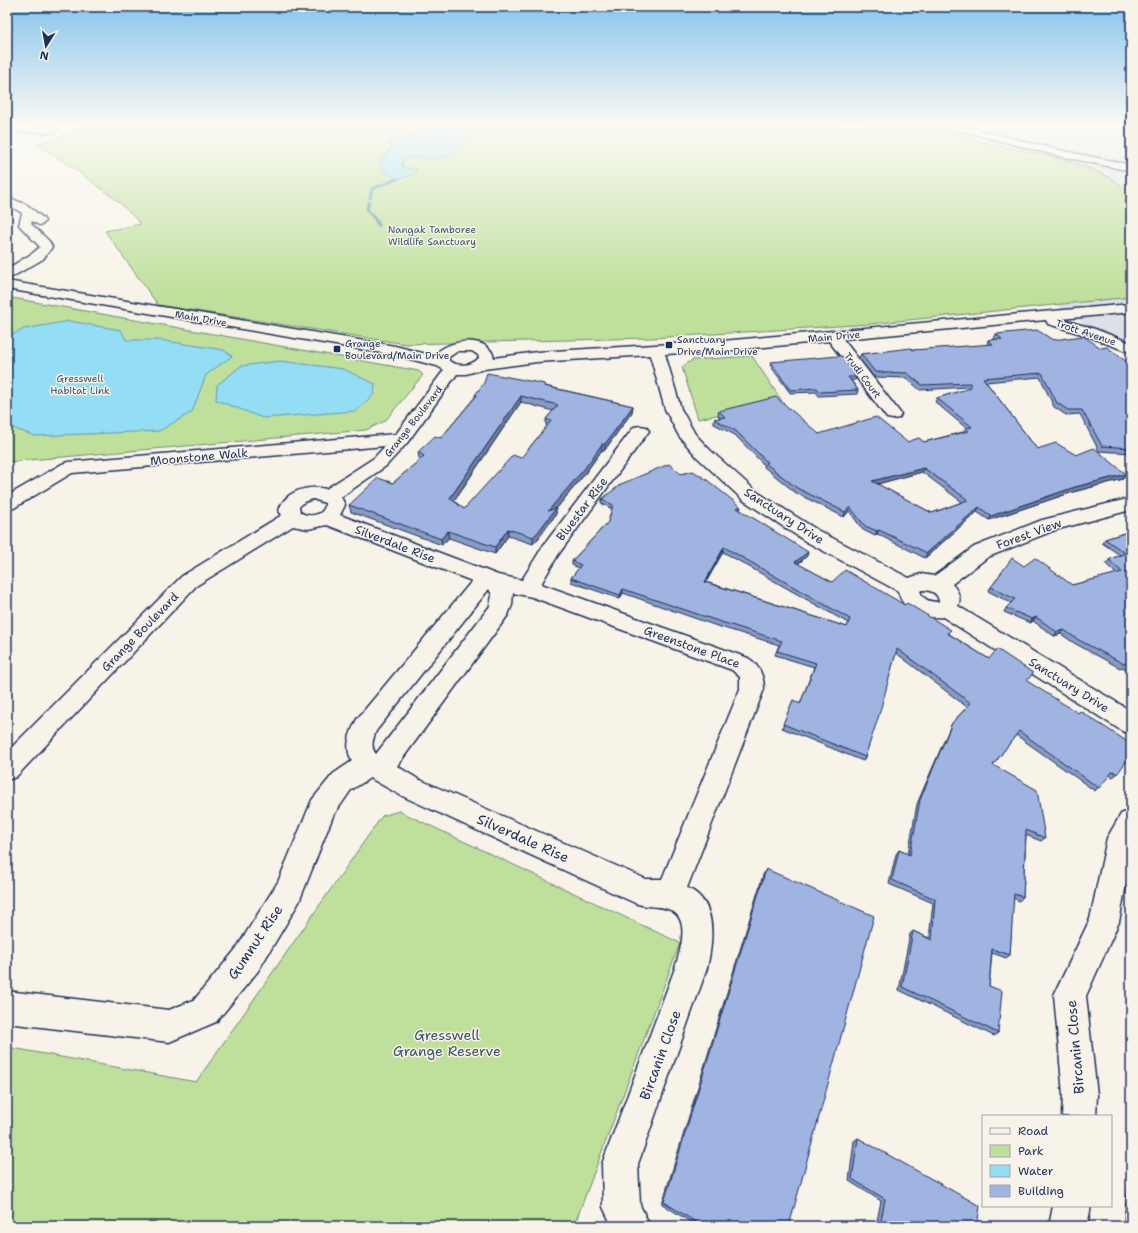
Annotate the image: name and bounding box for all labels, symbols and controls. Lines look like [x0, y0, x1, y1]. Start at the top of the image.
north arrow [26, 26, 66, 66]
text: N [38, 47, 50, 64]
park label: Nangak Tamboree Wildlife Sanctuary [388, 223, 476, 248]
street label: Main Drive [174, 308, 228, 330]
street label: Trott Avenue [1054, 317, 1118, 348]
street label: Main Drive [807, 328, 861, 345]
place label: Sanctuary Drive/Main Drive [677, 333, 758, 358]
place label: Grange Boulevard/Main Drive [345, 337, 450, 362]
marker: Sanctuary Drive/Main Drive [664, 340, 674, 350]
marker: Grange Boulevard/Main Drive [332, 344, 342, 354]
street label: Trudi Court [841, 350, 884, 401]
park label: Gresswell Habitat Link [50, 372, 110, 397]
street label: Grange Boulevard [381, 382, 446, 460]
street label: Moonstone Walk [149, 445, 249, 469]
street label: Bluestar Rise [553, 474, 611, 544]
street label: Sanctuary Drive [741, 484, 827, 548]
street label: Forest View [994, 515, 1064, 553]
street label: Silverdale Rise [353, 521, 438, 567]
street label: Grange Boulevard [98, 589, 182, 675]
street label: Greenstone Place [642, 622, 743, 672]
street label: Sanctuary Drive [1026, 654, 1112, 716]
street label: Silverdale Rise [474, 810, 572, 866]
street label: Gumnut Rise [223, 901, 287, 983]
street label: Bircanin Close [1062, 999, 1088, 1095]
street label: Bircanin Close [635, 1008, 685, 1102]
park label: Gresswell Grange Reserve [393, 1026, 501, 1060]
legend [982, 1115, 1112, 1207]
text: Road [1018, 1123, 1049, 1139]
text: Park [1018, 1143, 1044, 1159]
text: Water [1018, 1163, 1054, 1179]
text: Building [1018, 1183, 1064, 1199]

